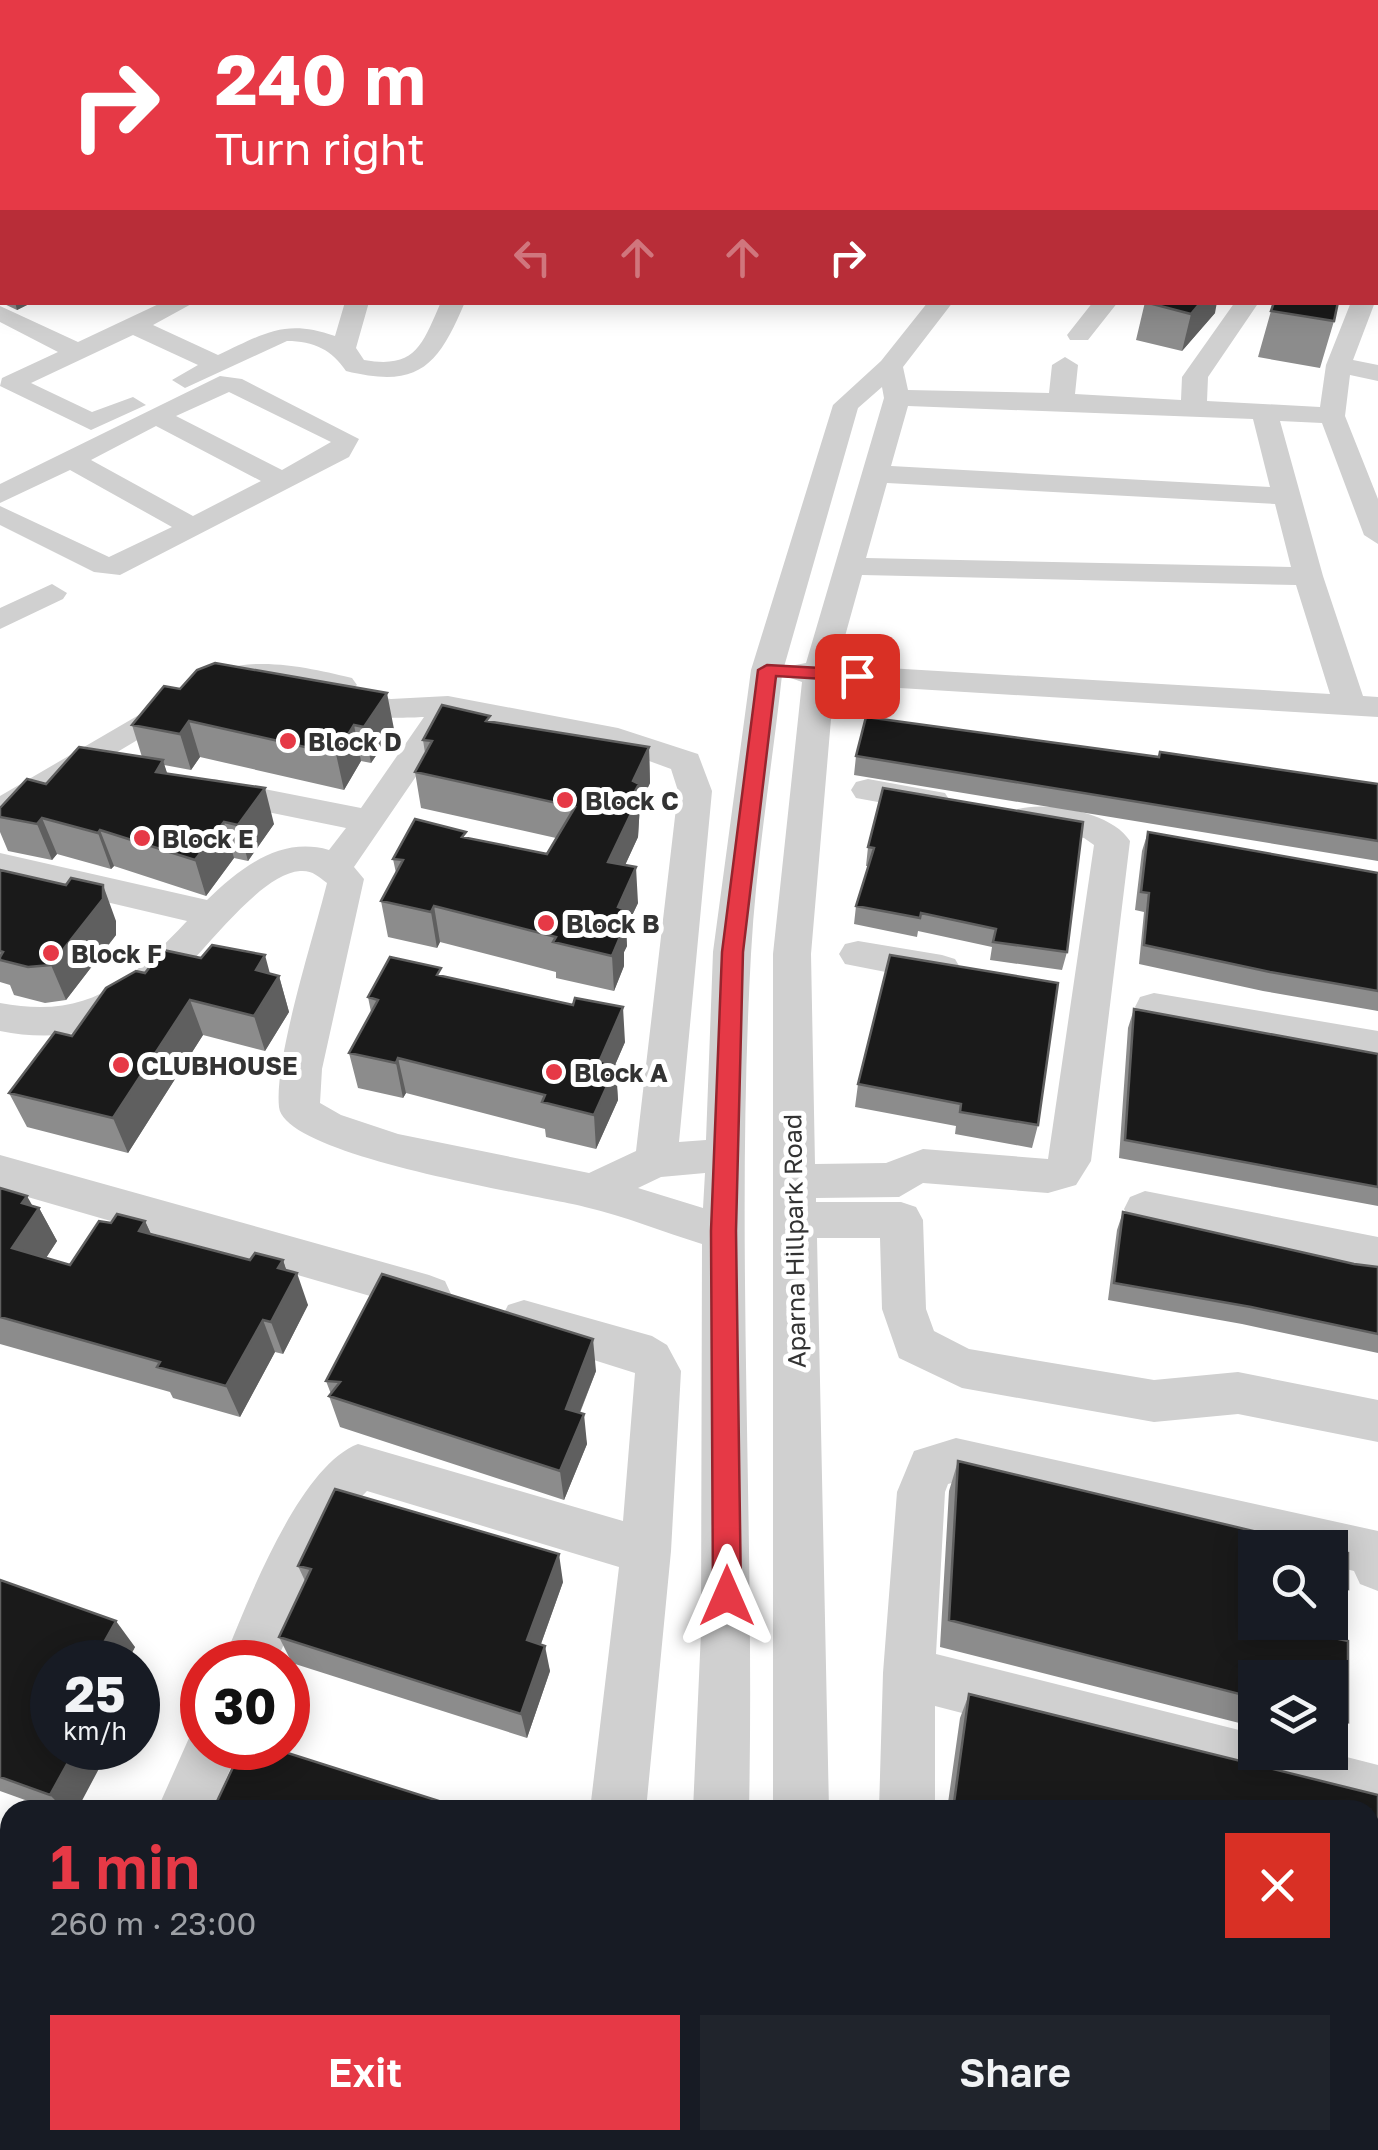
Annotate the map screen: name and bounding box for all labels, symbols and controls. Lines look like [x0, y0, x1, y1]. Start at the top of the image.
text: 240 m [215, 36, 426, 120]
icon: right [50, 40, 180, 170]
text: Turn right [215, 121, 425, 175]
icon: left [505, 230, 560, 285]
icon: ahead [610, 230, 665, 285]
icon: ahead [715, 230, 770, 285]
icon: right [820, 230, 875, 285]
pin [815, 634, 900, 719]
icon: arrive [830, 649, 885, 704]
place label: Block D [308, 726, 402, 757]
marker: Block D [277, 730, 299, 752]
place label: Block C [585, 785, 679, 816]
marker: Block C [554, 789, 576, 811]
place label: Block E [162, 823, 254, 854]
marker: Block E [131, 827, 153, 849]
place label: Block B [566, 908, 660, 939]
marker: Block B [535, 912, 557, 934]
place label: Block F [71, 938, 162, 969]
marker: Block F [40, 942, 62, 964]
place label: CLUBHOUSE [141, 1050, 297, 1081]
marker: CLUBHOUSE [110, 1054, 132, 1076]
place label: Block A [574, 1057, 668, 1088]
marker: Block A [543, 1061, 565, 1083]
street label: Aparna Hillpark Road [776, 1114, 812, 1368]
map controls [1238, 1530, 1348, 1770]
button: search [1238, 1530, 1348, 1640]
position arrow [675, 1544, 779, 1648]
speed limit sign: 30 [180, 1640, 310, 1770]
button: layers [1238, 1660, 1348, 1770]
text: 25 [64, 1663, 125, 1723]
text: km/h [63, 1715, 127, 1746]
text: 1 min [50, 1830, 200, 1902]
button: close [1225, 1833, 1330, 1938]
text: 260 m · 23:00 [50, 1904, 256, 1942]
button: Exit [50, 2015, 680, 2130]
button: Share [700, 2015, 1330, 2130]

